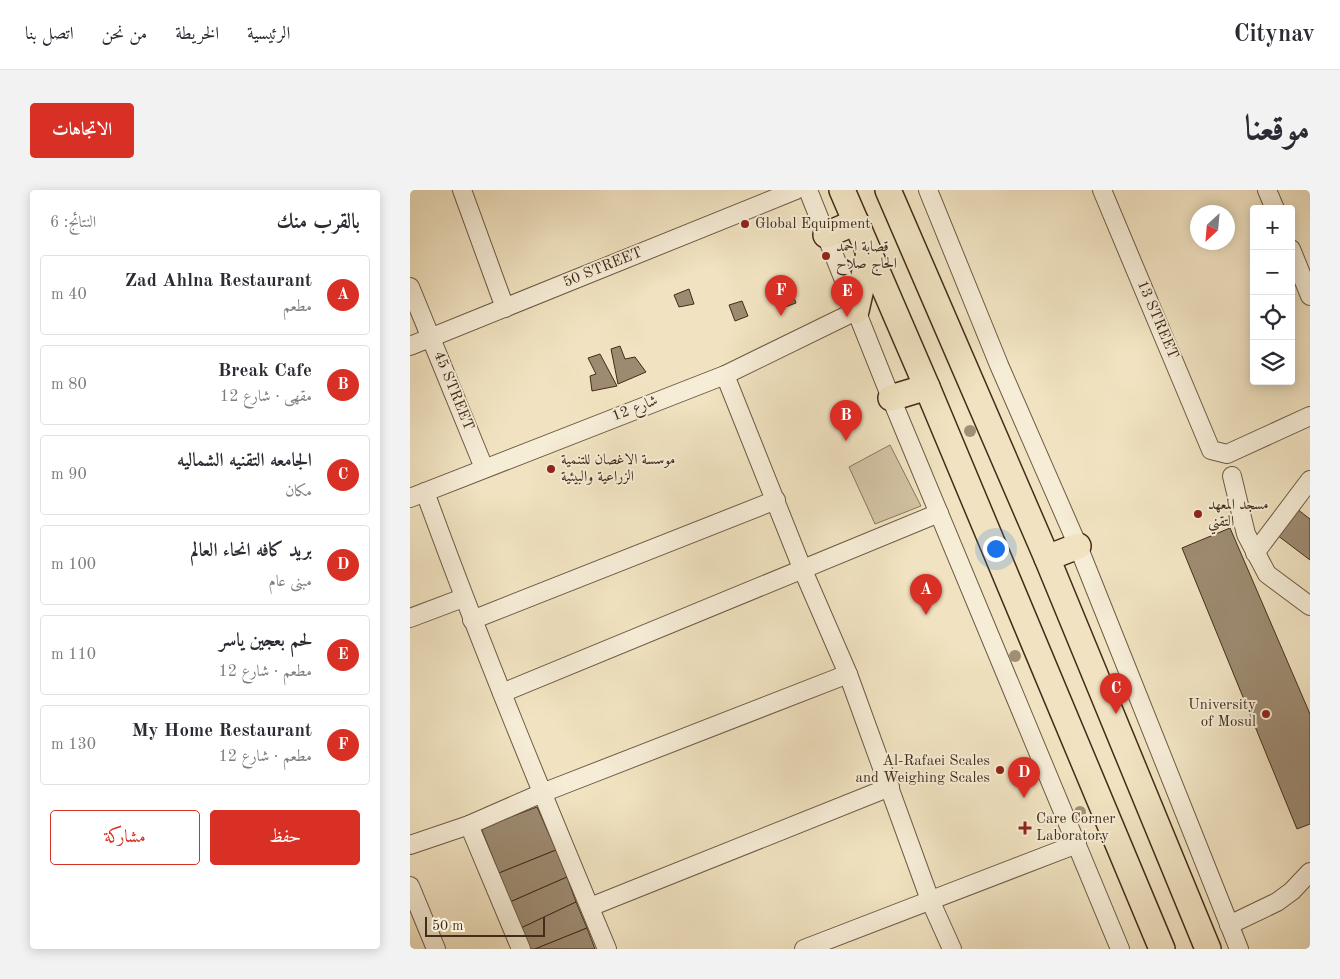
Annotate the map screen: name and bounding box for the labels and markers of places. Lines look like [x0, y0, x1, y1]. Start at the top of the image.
place label: Global Equipment [755, 217, 871, 232]
marker: Global Equipment [739, 218, 751, 230]
place label: قصابة احمد الحاج صلاح [836, 240, 897, 276]
marker: قصابة احمد الحاج صلاح [820, 250, 832, 262]
pin: F [765, 275, 797, 316]
pin: E [831, 276, 863, 317]
pin: B [830, 400, 862, 441]
place label: موسسة الاغصان للتنمية الزراعية والبيئية [561, 453, 675, 485]
marker: موسسة الاغصان للتنمية الزراعية والبيئية [545, 463, 557, 475]
place label: مسجد المعهد التقني [1208, 498, 1269, 535]
marker: مسجد المعهد التقني [1192, 508, 1204, 520]
pin: A [910, 574, 942, 615]
pin: C [1100, 673, 1132, 714]
place label: University of Mosul [1188, 698, 1256, 730]
marker: University of Mosul [1260, 708, 1272, 720]
place label: Al-Rafaei Scales and Weighing Scales [856, 754, 990, 786]
pin: D [1008, 757, 1040, 798]
marker: Al-Rafaei Scales and Weighing Scales [994, 764, 1006, 776]
place label: Care Corner Laboratory [1036, 812, 1116, 844]
marker: Care Corner Laboratory [1018, 821, 1032, 835]

